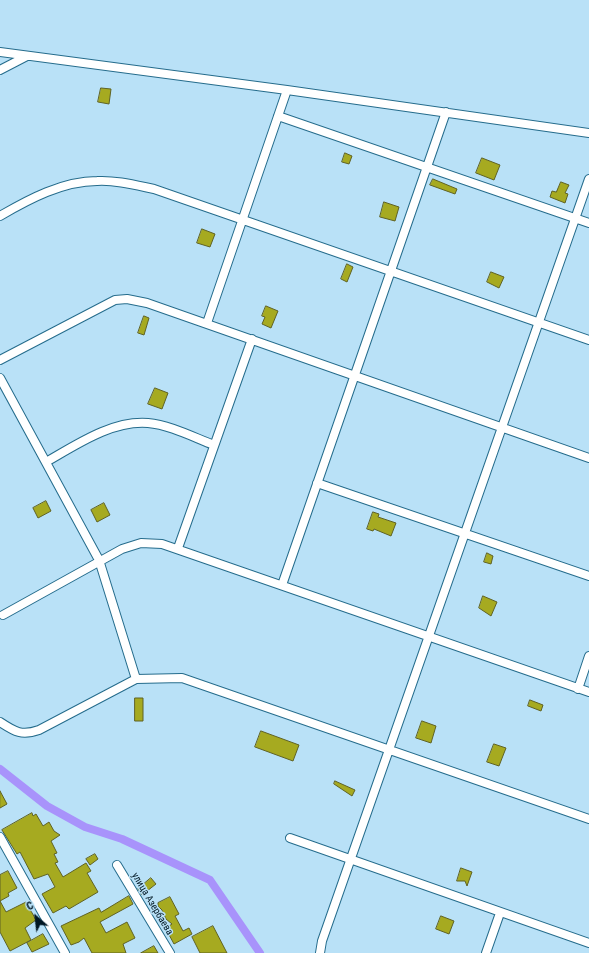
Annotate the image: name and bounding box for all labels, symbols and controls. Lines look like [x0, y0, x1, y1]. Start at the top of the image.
street label: улица Азербаева [129, 871, 175, 937]
north arrow [16, 897, 56, 937]
text: С [24, 899, 36, 913]

